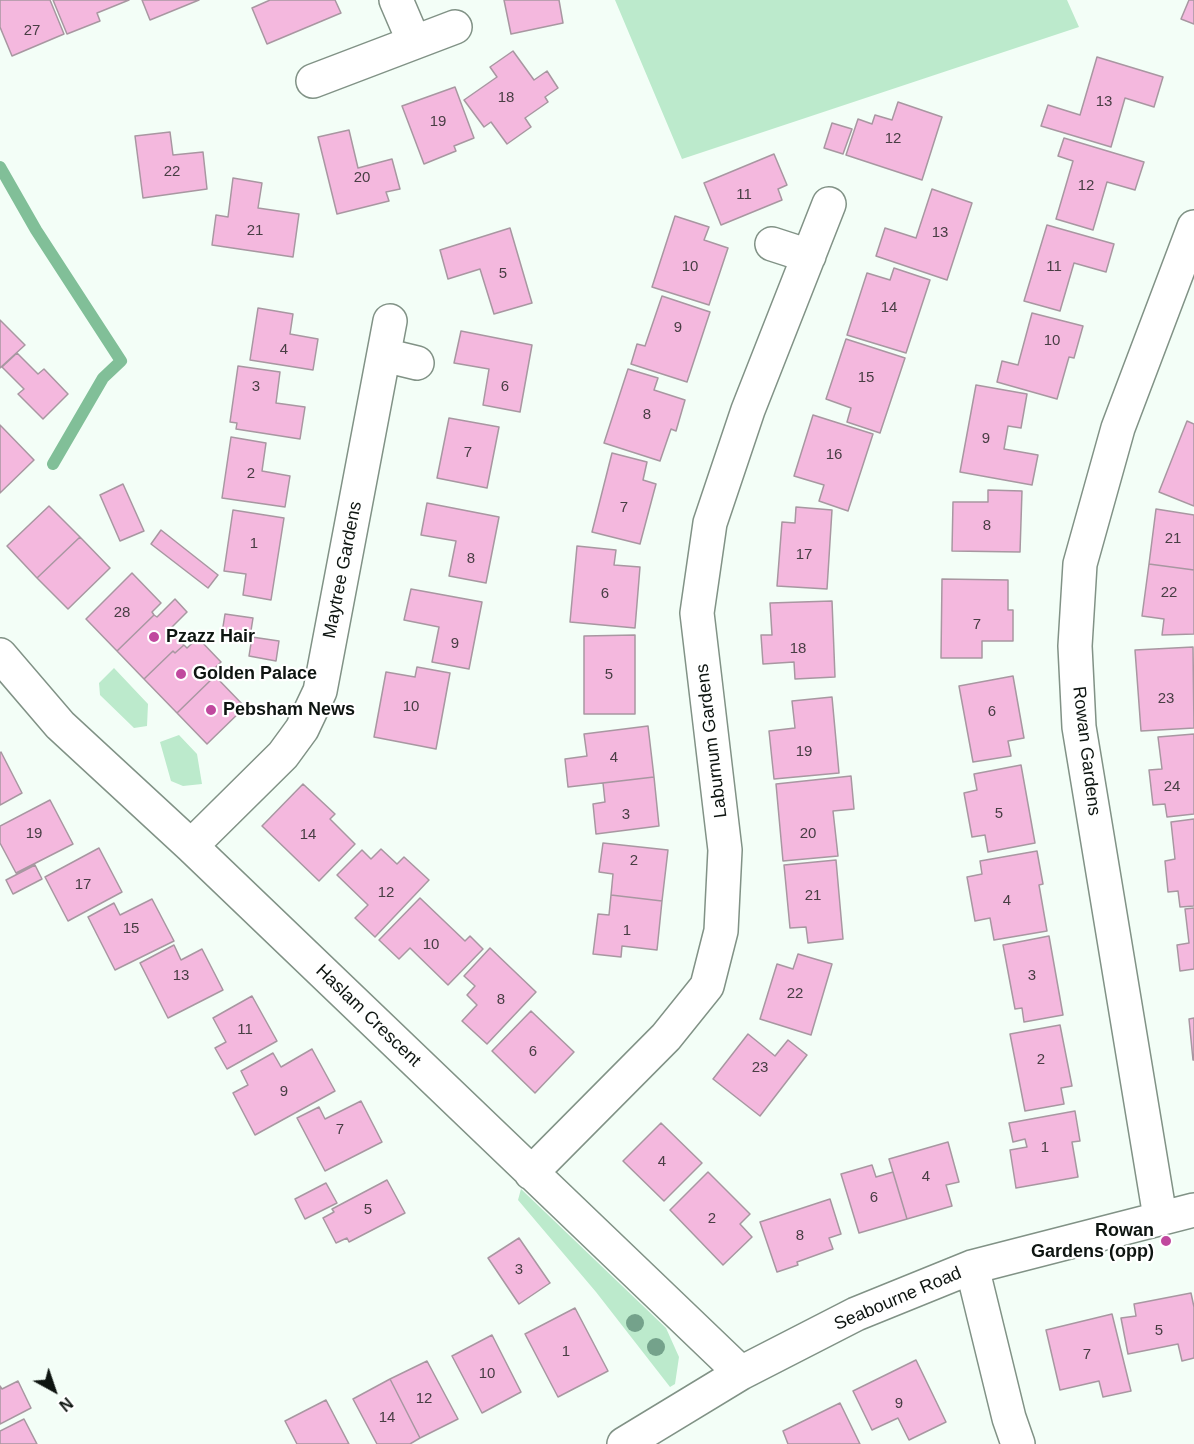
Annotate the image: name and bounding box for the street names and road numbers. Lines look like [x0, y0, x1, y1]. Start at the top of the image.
street label: Maytree Gardens [319, 500, 367, 640]
street label: Laburnum Gardens [692, 663, 732, 819]
street label: Rowan Gardens [1067, 685, 1105, 817]
street label: Haslam Crescent [311, 960, 425, 1072]
street label: Seabourne Road [831, 1262, 965, 1336]

